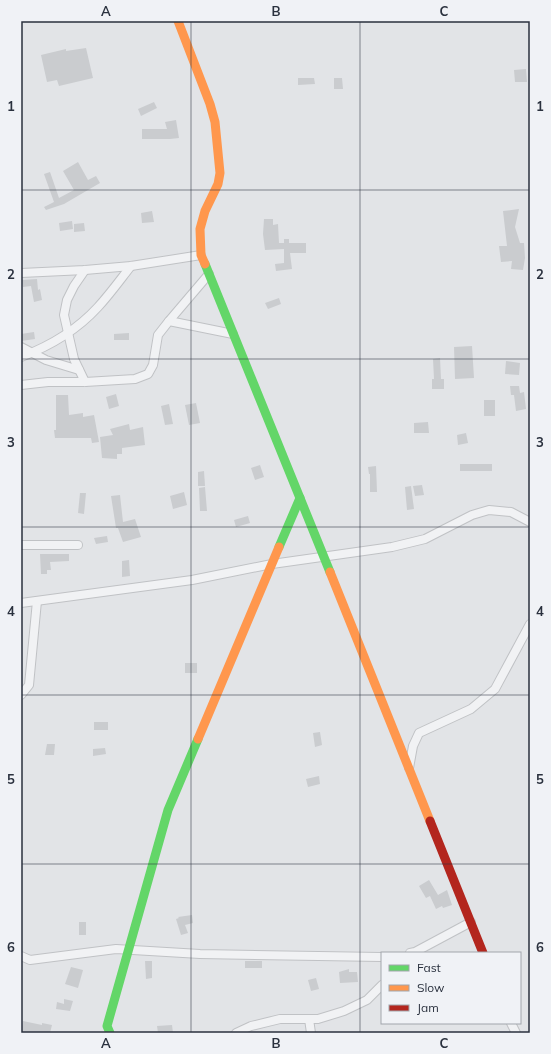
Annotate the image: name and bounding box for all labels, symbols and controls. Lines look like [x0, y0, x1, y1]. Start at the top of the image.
text: A [101, 3, 111, 19]
text: B [272, 3, 281, 19]
text: C [440, 3, 449, 19]
text: 1 [7, 98, 15, 114]
text: 1 [536, 98, 544, 114]
text: 2 [7, 266, 15, 282]
text: 2 [536, 266, 544, 282]
text: 3 [7, 434, 15, 450]
text: 3 [536, 434, 544, 450]
text: 4 [7, 603, 15, 619]
text: 4 [536, 603, 544, 619]
text: 5 [7, 771, 15, 787]
text: 5 [536, 771, 544, 787]
text: 6 [7, 939, 15, 955]
text: 6 [536, 939, 544, 955]
legend [381, 952, 521, 1024]
text: Fast [417, 960, 441, 975]
text: Slow [417, 980, 445, 995]
text: Jam [417, 1000, 439, 1015]
text: A [101, 1035, 111, 1051]
text: B [272, 1035, 281, 1051]
text: C [440, 1035, 449, 1051]

